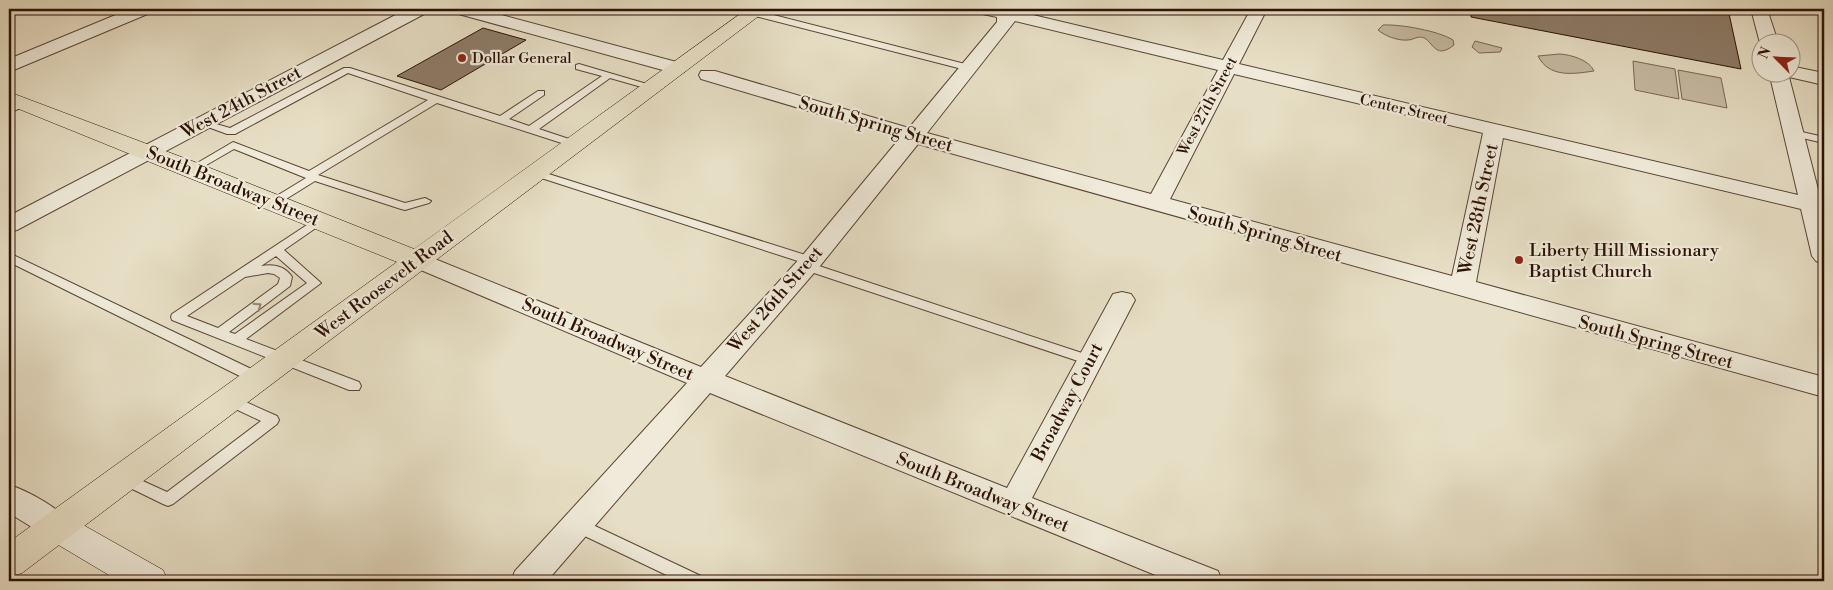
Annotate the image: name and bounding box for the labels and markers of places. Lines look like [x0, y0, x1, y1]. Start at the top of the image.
place label: Dollar General [472, 49, 572, 68]
marker: Dollar General [456, 52, 468, 64]
place label: Liberty Hill Missionary Baptist Church [1528, 239, 1719, 283]
marker: Liberty Hill Missionary Baptist Church [1513, 254, 1525, 266]

